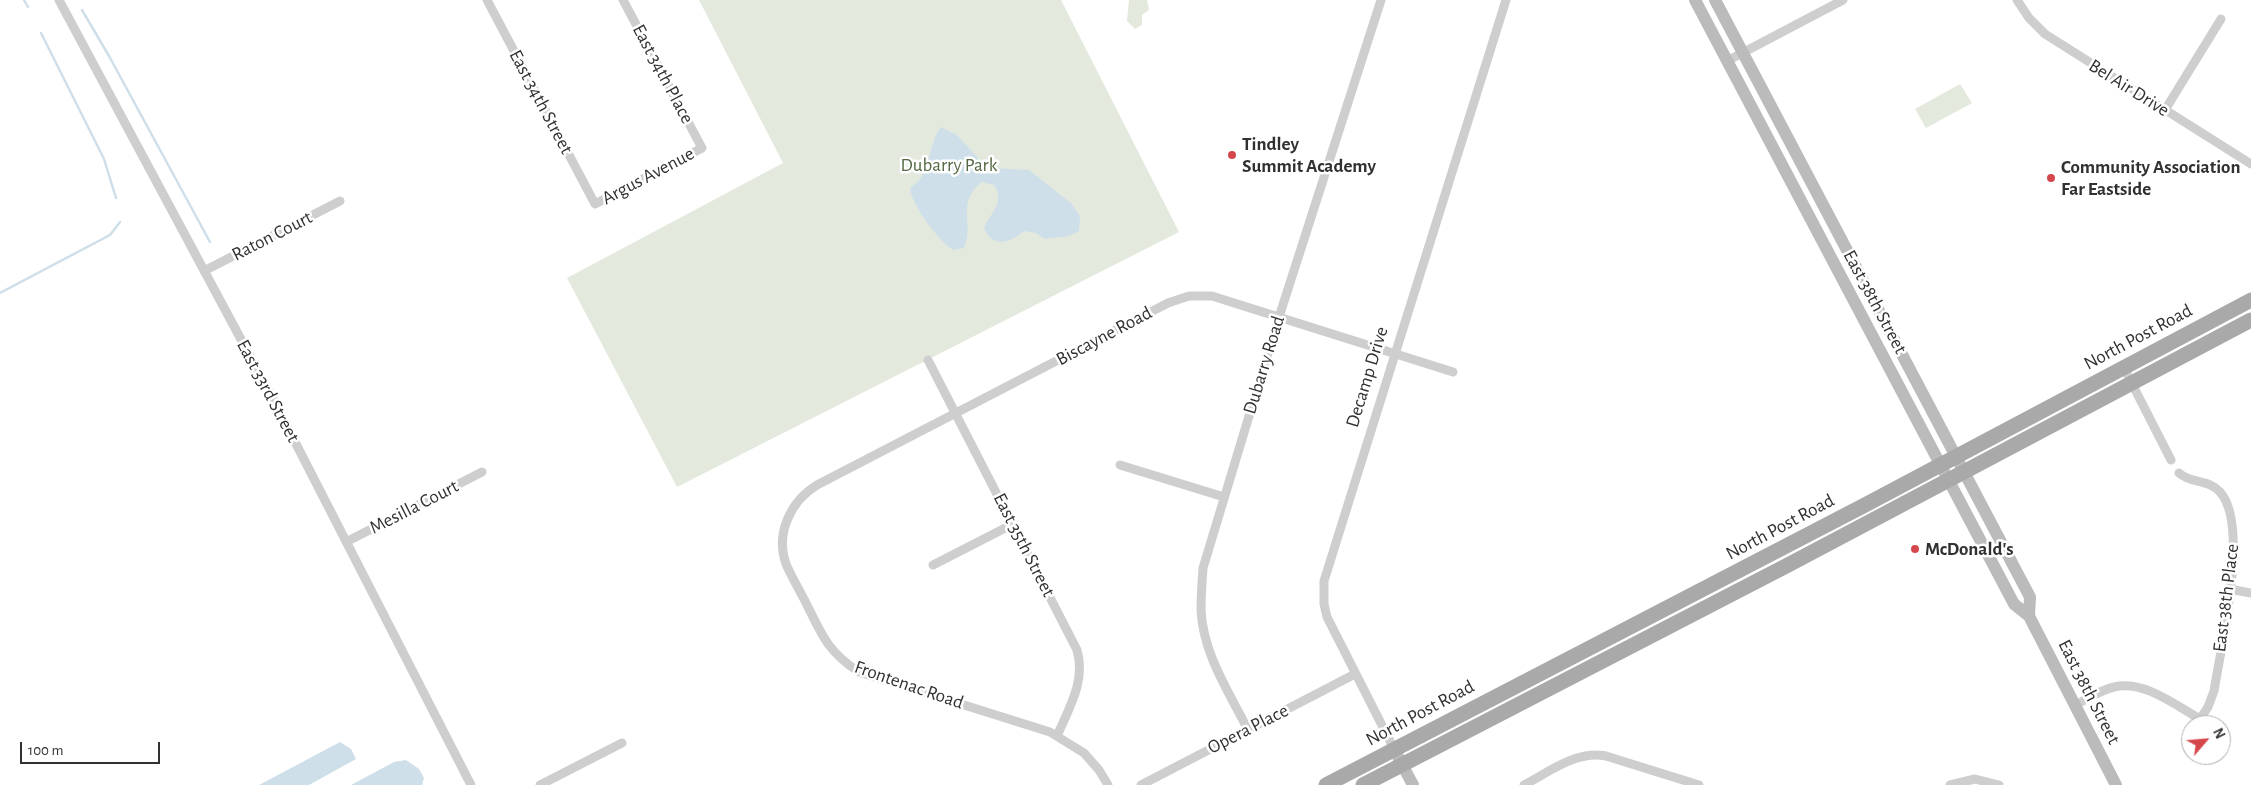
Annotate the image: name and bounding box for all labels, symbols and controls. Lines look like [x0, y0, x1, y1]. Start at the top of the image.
street label: East 34th Place [627, 20, 699, 128]
street label: East 34th Street [504, 46, 578, 158]
street label: Bel Air Drive [2084, 54, 2174, 122]
place label: Tindley Summit Academy [1242, 133, 1376, 177]
street label: Argus Avenue [598, 142, 698, 210]
marker: Tindley Summit Academy [1226, 149, 1238, 161]
park label: Dubarry Park [901, 154, 997, 176]
place label: Community Association Far Eastside [2061, 156, 2240, 200]
marker: Community Association Far Eastside [2045, 172, 2057, 184]
street label: Raton Court [228, 206, 316, 266]
street label: East 38th Street [1838, 246, 1912, 358]
street label: North Post Road [2080, 299, 2196, 375]
street label: Biscayne Road [1052, 301, 1156, 371]
street label: Dubarry Road [1238, 313, 1290, 417]
street label: Decamp Drive [1341, 324, 1393, 430]
street label: East 33rd Street [231, 336, 305, 446]
street label: Mesilla Court [366, 475, 462, 539]
street label: East 35th Street [988, 489, 1060, 601]
street label: North Post Road [1722, 489, 1838, 565]
place label: McDonald's [1925, 538, 2014, 560]
street label: East 38th Place [2208, 542, 2244, 654]
marker: McDonald's [1909, 543, 1921, 555]
street label: East 38th Street [2053, 636, 2125, 748]
street label: Frontenac Road [851, 656, 967, 714]
street label: North Post Road [1362, 675, 1478, 751]
street label: Opera Place [1204, 699, 1292, 759]
north arrow [2181, 715, 2231, 765]
text: N [2210, 726, 2227, 741]
scale bar [22, 732, 162, 764]
text: 100 m [28, 743, 63, 758]

